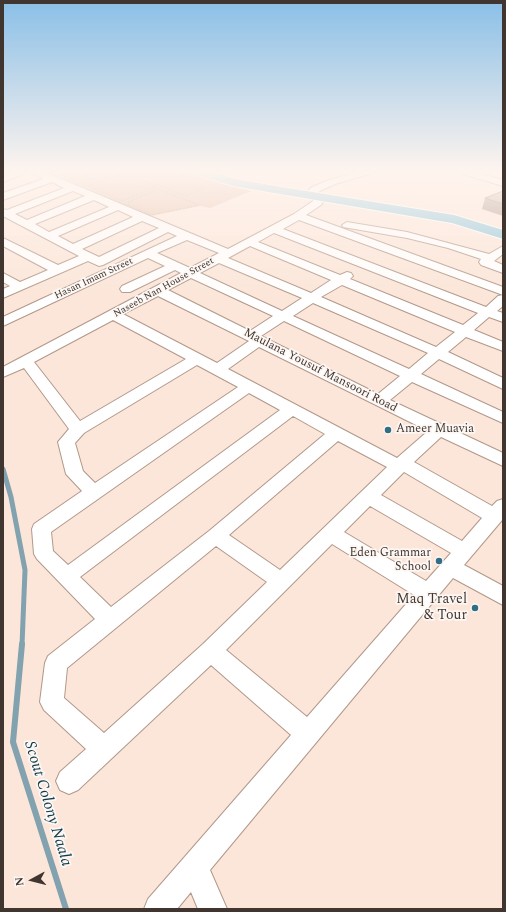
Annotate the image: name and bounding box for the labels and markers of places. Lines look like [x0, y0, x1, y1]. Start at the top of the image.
place label: Ameer Muavia [396, 423, 474, 437]
marker: Ameer Muavia [383, 425, 393, 435]
place label: Eden Grammar School [349, 547, 431, 575]
marker: Eden Grammar School [434, 556, 444, 566]
place label: Maq Travel & Tour [396, 592, 467, 624]
marker: Maq Travel & Tour [470, 603, 480, 613]

